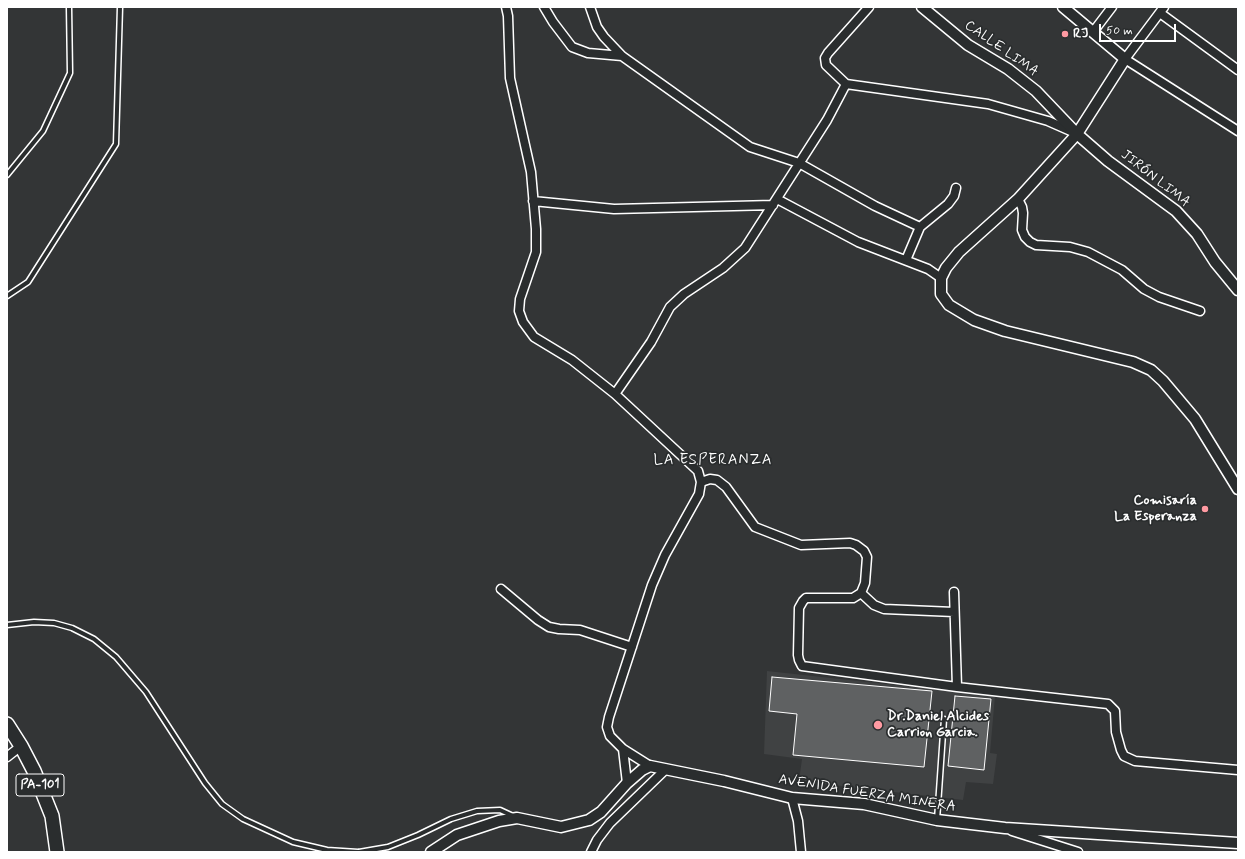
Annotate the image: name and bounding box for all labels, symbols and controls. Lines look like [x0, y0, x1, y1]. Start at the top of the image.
scale bar [1101, 16, 1178, 42]
street label: CALLE LIMA [961, 17, 1041, 81]
text: 50 m [1106, 23, 1133, 39]
place label: RJ [1073, 26, 1088, 42]
marker: RJ [1060, 29, 1070, 39]
street label: JIRÓN LIMA [1117, 147, 1193, 211]
district label: LA ESPERANZA [653, 452, 773, 470]
place label: Comisaría La Esperanza [1114, 493, 1197, 526]
marker: Comisaría La Esperanza [1200, 504, 1210, 514]
place label: Dr.Daniel Alcides Carrion Garcia. [887, 709, 989, 742]
marker: Dr.Daniel Alcides Carrion Garcia. [872, 719, 884, 731]
street label: AVENIDA FUERZA MINERA [777, 772, 957, 816]
road number: PA-101 [16, 774, 64, 796]

